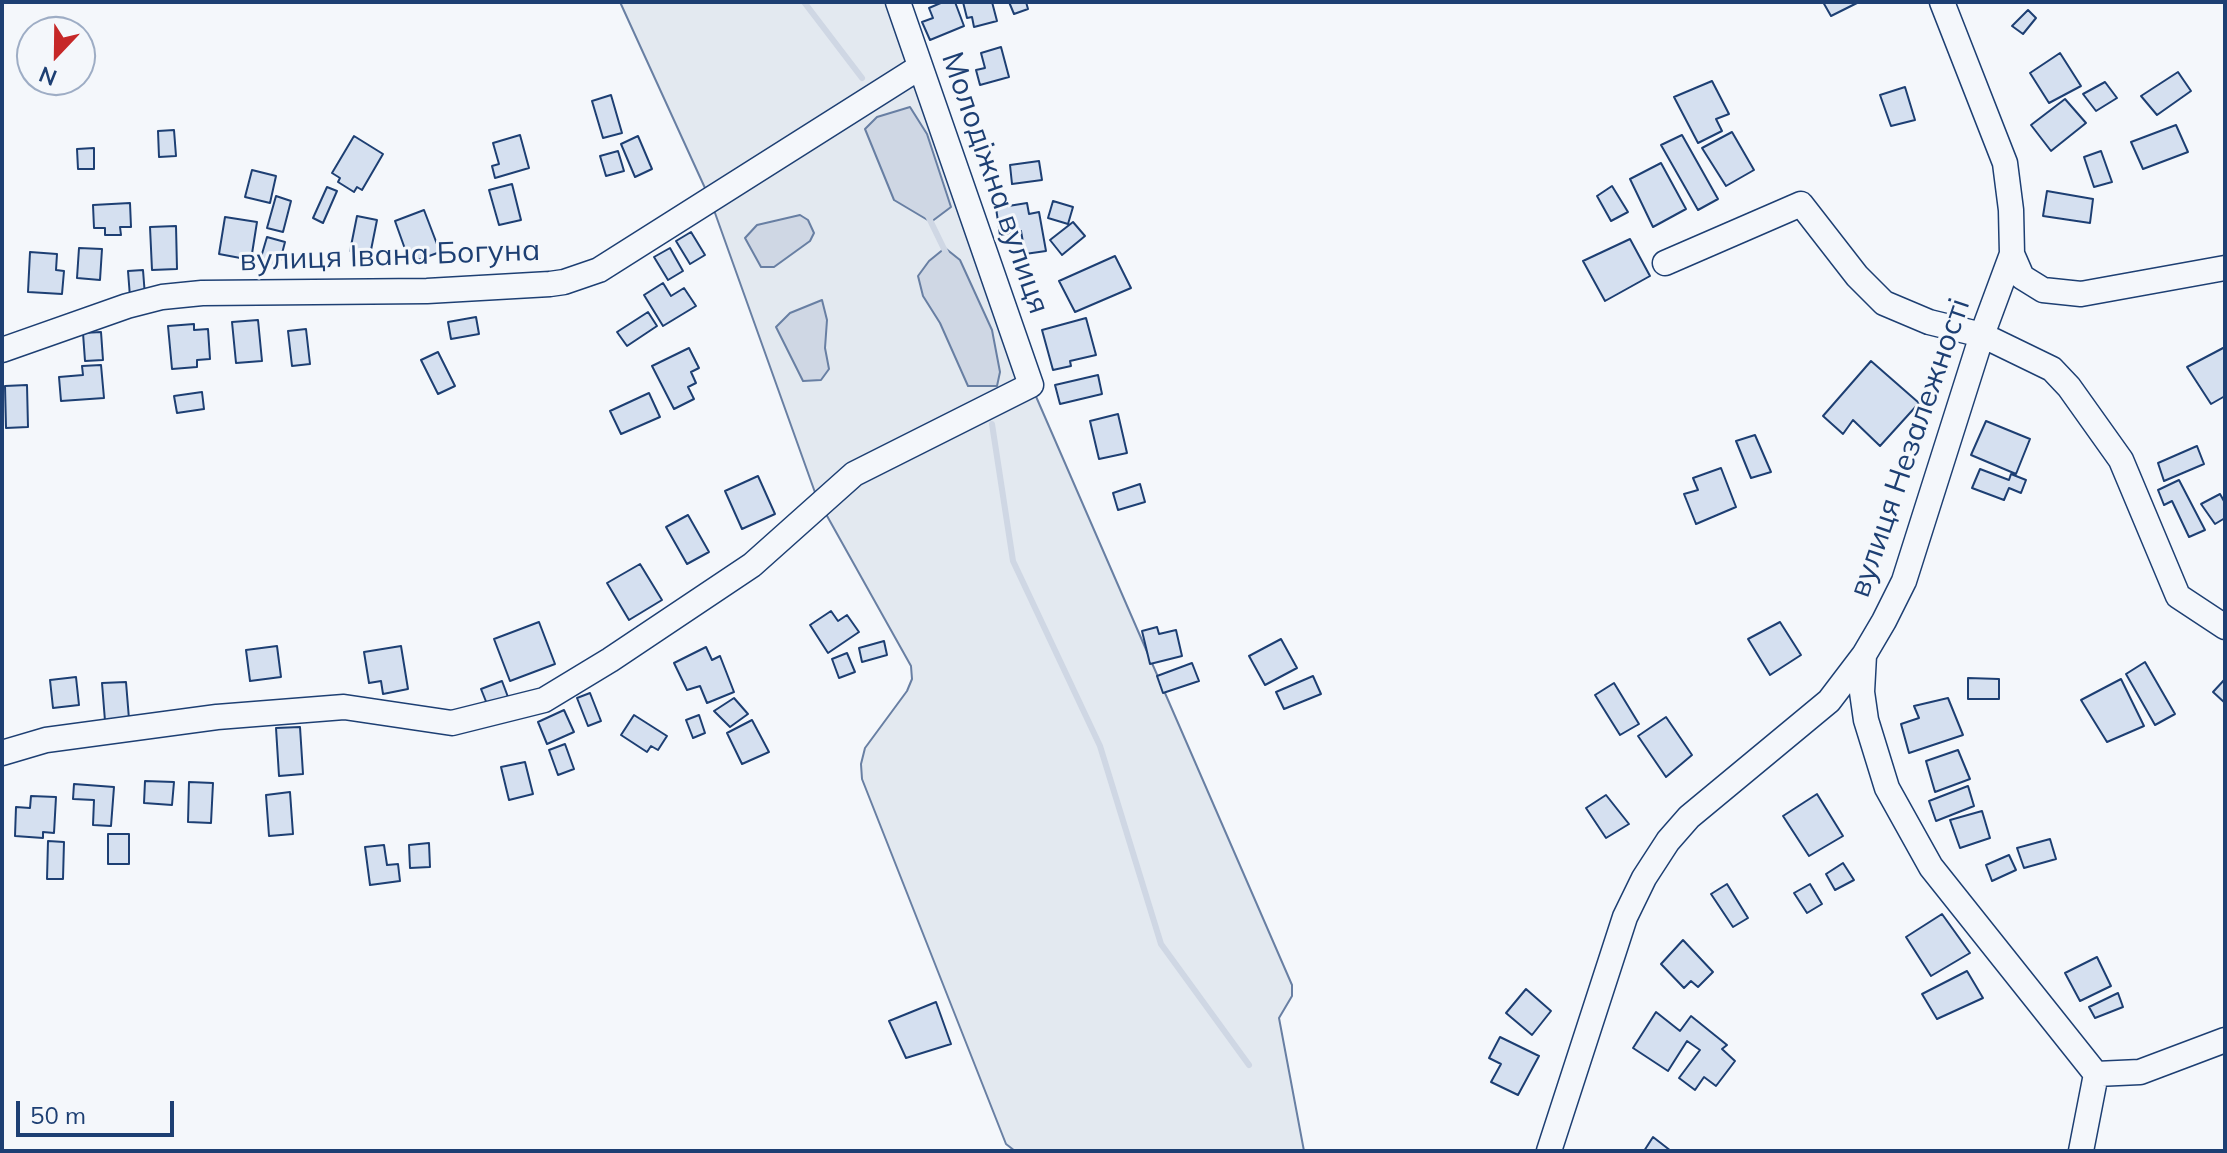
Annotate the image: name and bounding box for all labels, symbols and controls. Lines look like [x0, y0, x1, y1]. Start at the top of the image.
north arrow [16, 16, 96, 96]
street label: Молодіжна вулиця [933, 47, 1057, 319]
text: N [35, 60, 61, 92]
street label: вулиця Івана Богуна [239, 233, 541, 279]
street label: вулиця Незалежності [1842, 294, 1978, 602]
scale bar [20, 1085, 178, 1135]
text: 50 m [30, 1100, 86, 1130]

